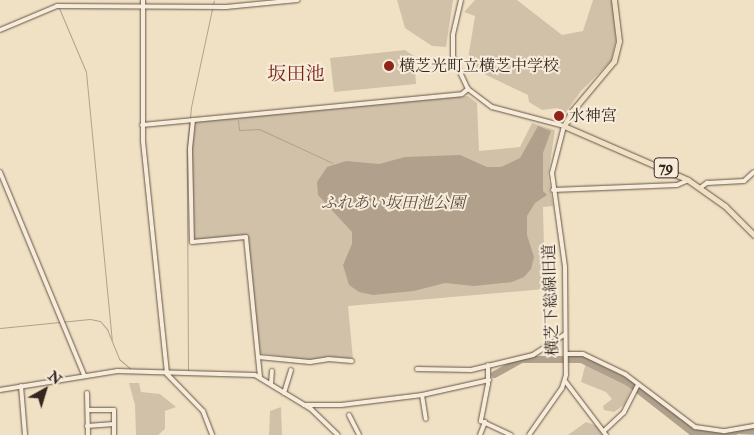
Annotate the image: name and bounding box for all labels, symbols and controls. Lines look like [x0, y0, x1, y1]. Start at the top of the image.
place label: 横芝光町立横芝中学校 [399, 56, 559, 76]
marker: 横芝光町立横芝中学校 [383, 60, 395, 72]
district label: 坂田池 [268, 64, 324, 86]
place label: 水神宮 [569, 106, 617, 126]
marker: 水神宮 [553, 110, 565, 122]
road number: 79 [654, 156, 678, 180]
park label: ふれあい坂田池公園 [321, 193, 465, 213]
street label: 横芝下総線旧道 [539, 244, 563, 356]
north arrow [20, 365, 70, 415]
text: N [45, 367, 65, 389]

